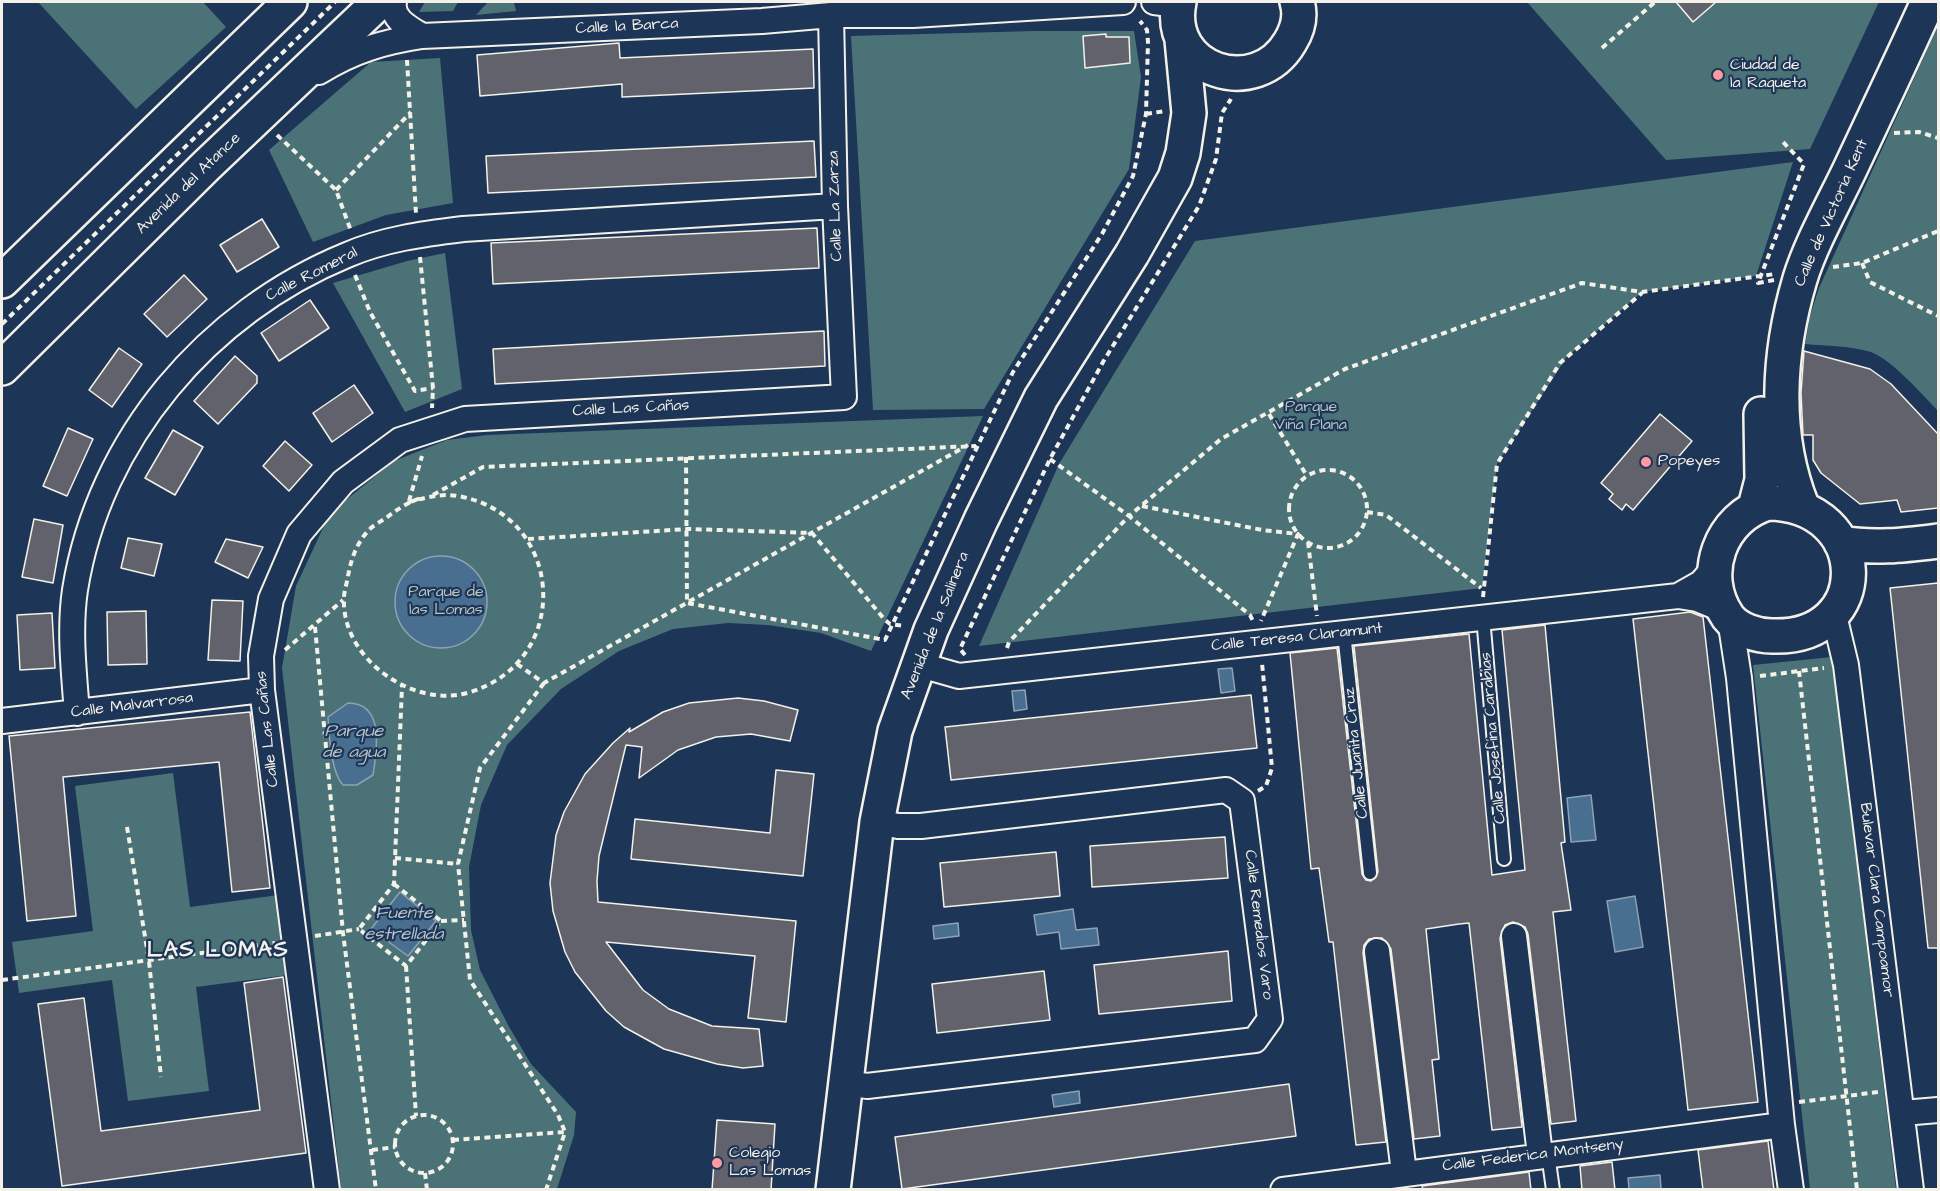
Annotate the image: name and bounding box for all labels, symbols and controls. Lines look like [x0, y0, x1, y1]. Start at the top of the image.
street label: Calle la Barca [575, 15, 679, 39]
place label: Ciudad de la Raqueta [1730, 56, 1806, 94]
marker: Ciudad de la Raqueta [1711, 68, 1725, 82]
street label: Avenida del Atance [133, 129, 245, 239]
street label: Calle de Victoria Kent [1791, 136, 1873, 290]
street label: Calle La Zarza [824, 150, 848, 262]
street label: Calle Romeral [263, 244, 361, 306]
street label: Calle Las Cañas [572, 396, 690, 422]
park label: Parque Viña Plana [1275, 398, 1347, 436]
place label: Popeyes [1658, 452, 1720, 472]
marker: Popeyes [1639, 455, 1653, 469]
street label: Avenida de la Salinera [898, 549, 974, 703]
park label: Parque de las Lomas [408, 583, 484, 621]
street label: Calle Teresa Claramunt [1210, 619, 1384, 657]
street label: Calle Josefina Carabias [1477, 651, 1511, 825]
street label: Calle Las Cañas [252, 670, 284, 788]
street label: Calle Juanita Cruz [1341, 686, 1373, 820]
street label: Calle Malvarrosa [70, 689, 194, 723]
water label: Parque de agua [323, 721, 385, 764]
street label: Bulevar Clara Campoamor [1855, 802, 1897, 998]
street label: Calle Remedios Varo [1239, 849, 1277, 1001]
water label: Fuente estrellada [365, 903, 443, 946]
district label: LAS LOMAS [147, 938, 289, 964]
street label: Calle Federica Montseny [1441, 1135, 1625, 1177]
place label: Colegio Las Lomas [729, 1144, 811, 1182]
marker: Colegio Las Lomas [710, 1156, 724, 1170]

